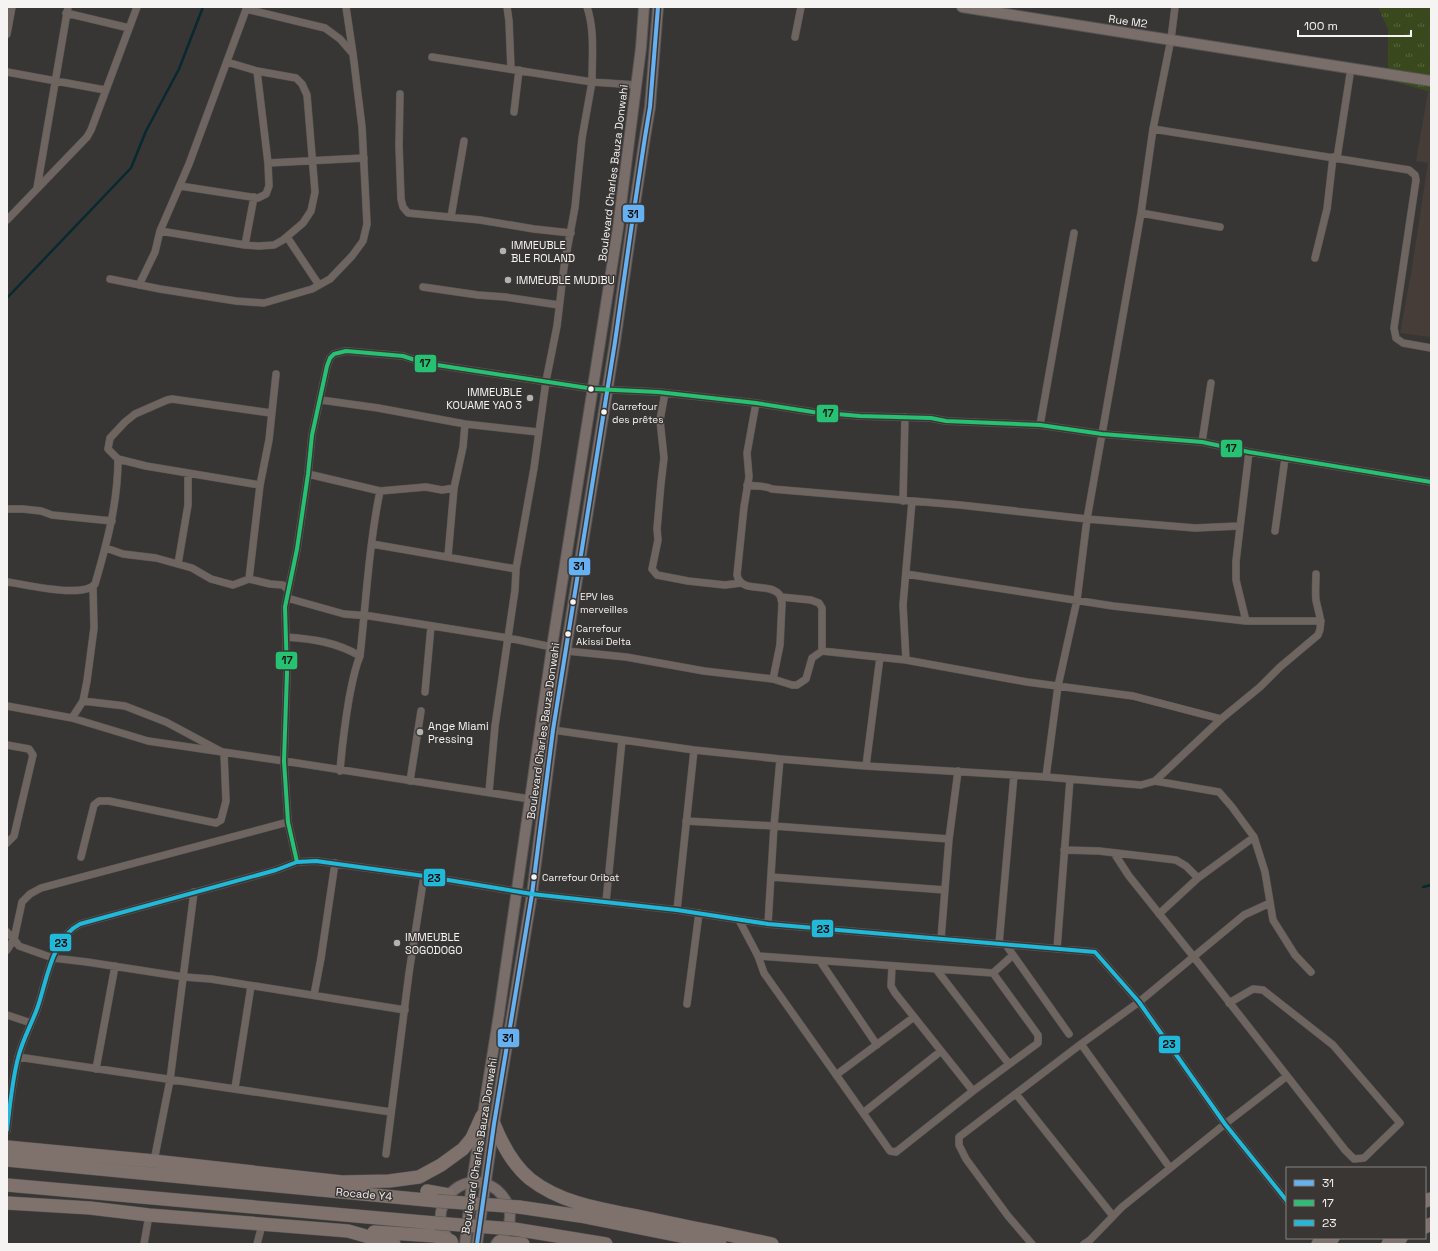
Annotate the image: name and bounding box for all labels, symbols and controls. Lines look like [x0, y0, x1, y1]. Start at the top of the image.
street label: Rue M2 [1108, 11, 1149, 31]
scale bar [1298, 12, 1411, 38]
text: 100 m [1304, 18, 1338, 34]
street label: Boulevard Charles Bauza Donwahi [595, 83, 631, 262]
line badge: 31 [622, 204, 645, 223]
text: 31 [627, 207, 639, 221]
place label: IMMEUBLE BLE ROLAND [511, 238, 575, 265]
marker: IMMEUBLE BLE ROLAND [498, 246, 508, 256]
place label: IMMEUBLE MUDIBU [516, 273, 615, 287]
marker: IMMEUBLE MUDIBU [503, 275, 513, 285]
line badge: 17 [414, 354, 437, 373]
text: 17 [419, 356, 431, 370]
unlabelled marker [586, 384, 596, 394]
place label: IMMEUBLE KOUAME YAO 3 [446, 385, 522, 412]
marker: IMMEUBLE KOUAME YAO 3 [525, 393, 535, 403]
place label: Carrefour des prêtes [612, 400, 664, 426]
line badge: 17 [816, 404, 839, 423]
text: 17 [822, 406, 834, 420]
marker: Carrefour des prêtes [599, 407, 609, 417]
line badge: 17 [1220, 439, 1243, 458]
text: 17 [1225, 441, 1237, 455]
line badge: 31 [568, 557, 591, 576]
text: 31 [573, 559, 585, 573]
place label: EPV les merveilles [580, 590, 628, 616]
marker: EPV les merveilles [568, 597, 578, 607]
place label: Carrefour Akissi Delta [576, 622, 631, 648]
marker: Carrefour Akissi Delta [563, 629, 573, 639]
street label: Boulevard Charles Bauza Donwahi [524, 642, 562, 820]
line badge: 17 [275, 651, 298, 670]
text: 17 [281, 653, 293, 667]
place label: Ange Miami Pressing [428, 719, 489, 746]
marker: Ange Miami Pressing [415, 727, 425, 737]
line badge: 23 [423, 868, 446, 887]
text: 23 [427, 871, 441, 885]
place label: Carrefour Oribat [542, 871, 620, 884]
marker: Carrefour Oribat [529, 872, 539, 882]
line badge: 23 [811, 919, 834, 938]
text: 23 [816, 922, 830, 936]
place label: IMMEUBLE SOGODOGO [405, 930, 463, 957]
line badge: 23 [49, 933, 72, 952]
text: 23 [54, 936, 68, 950]
marker: IMMEUBLE SOGODOGO [392, 938, 402, 948]
line badge: 31 [497, 1028, 520, 1048]
text: 31 [502, 1031, 514, 1045]
line badge: 23 [1158, 1035, 1181, 1054]
text: 23 [1162, 1037, 1176, 1051]
street label: Boulevard Charles Bauza Donwahi [458, 1057, 500, 1235]
legend [1286, 1167, 1426, 1239]
text: 31 [1322, 1175, 1334, 1191]
street label: Rocade Y4 [335, 1185, 393, 1203]
text: 17 [1322, 1195, 1334, 1211]
text: 23 [1322, 1215, 1336, 1231]

